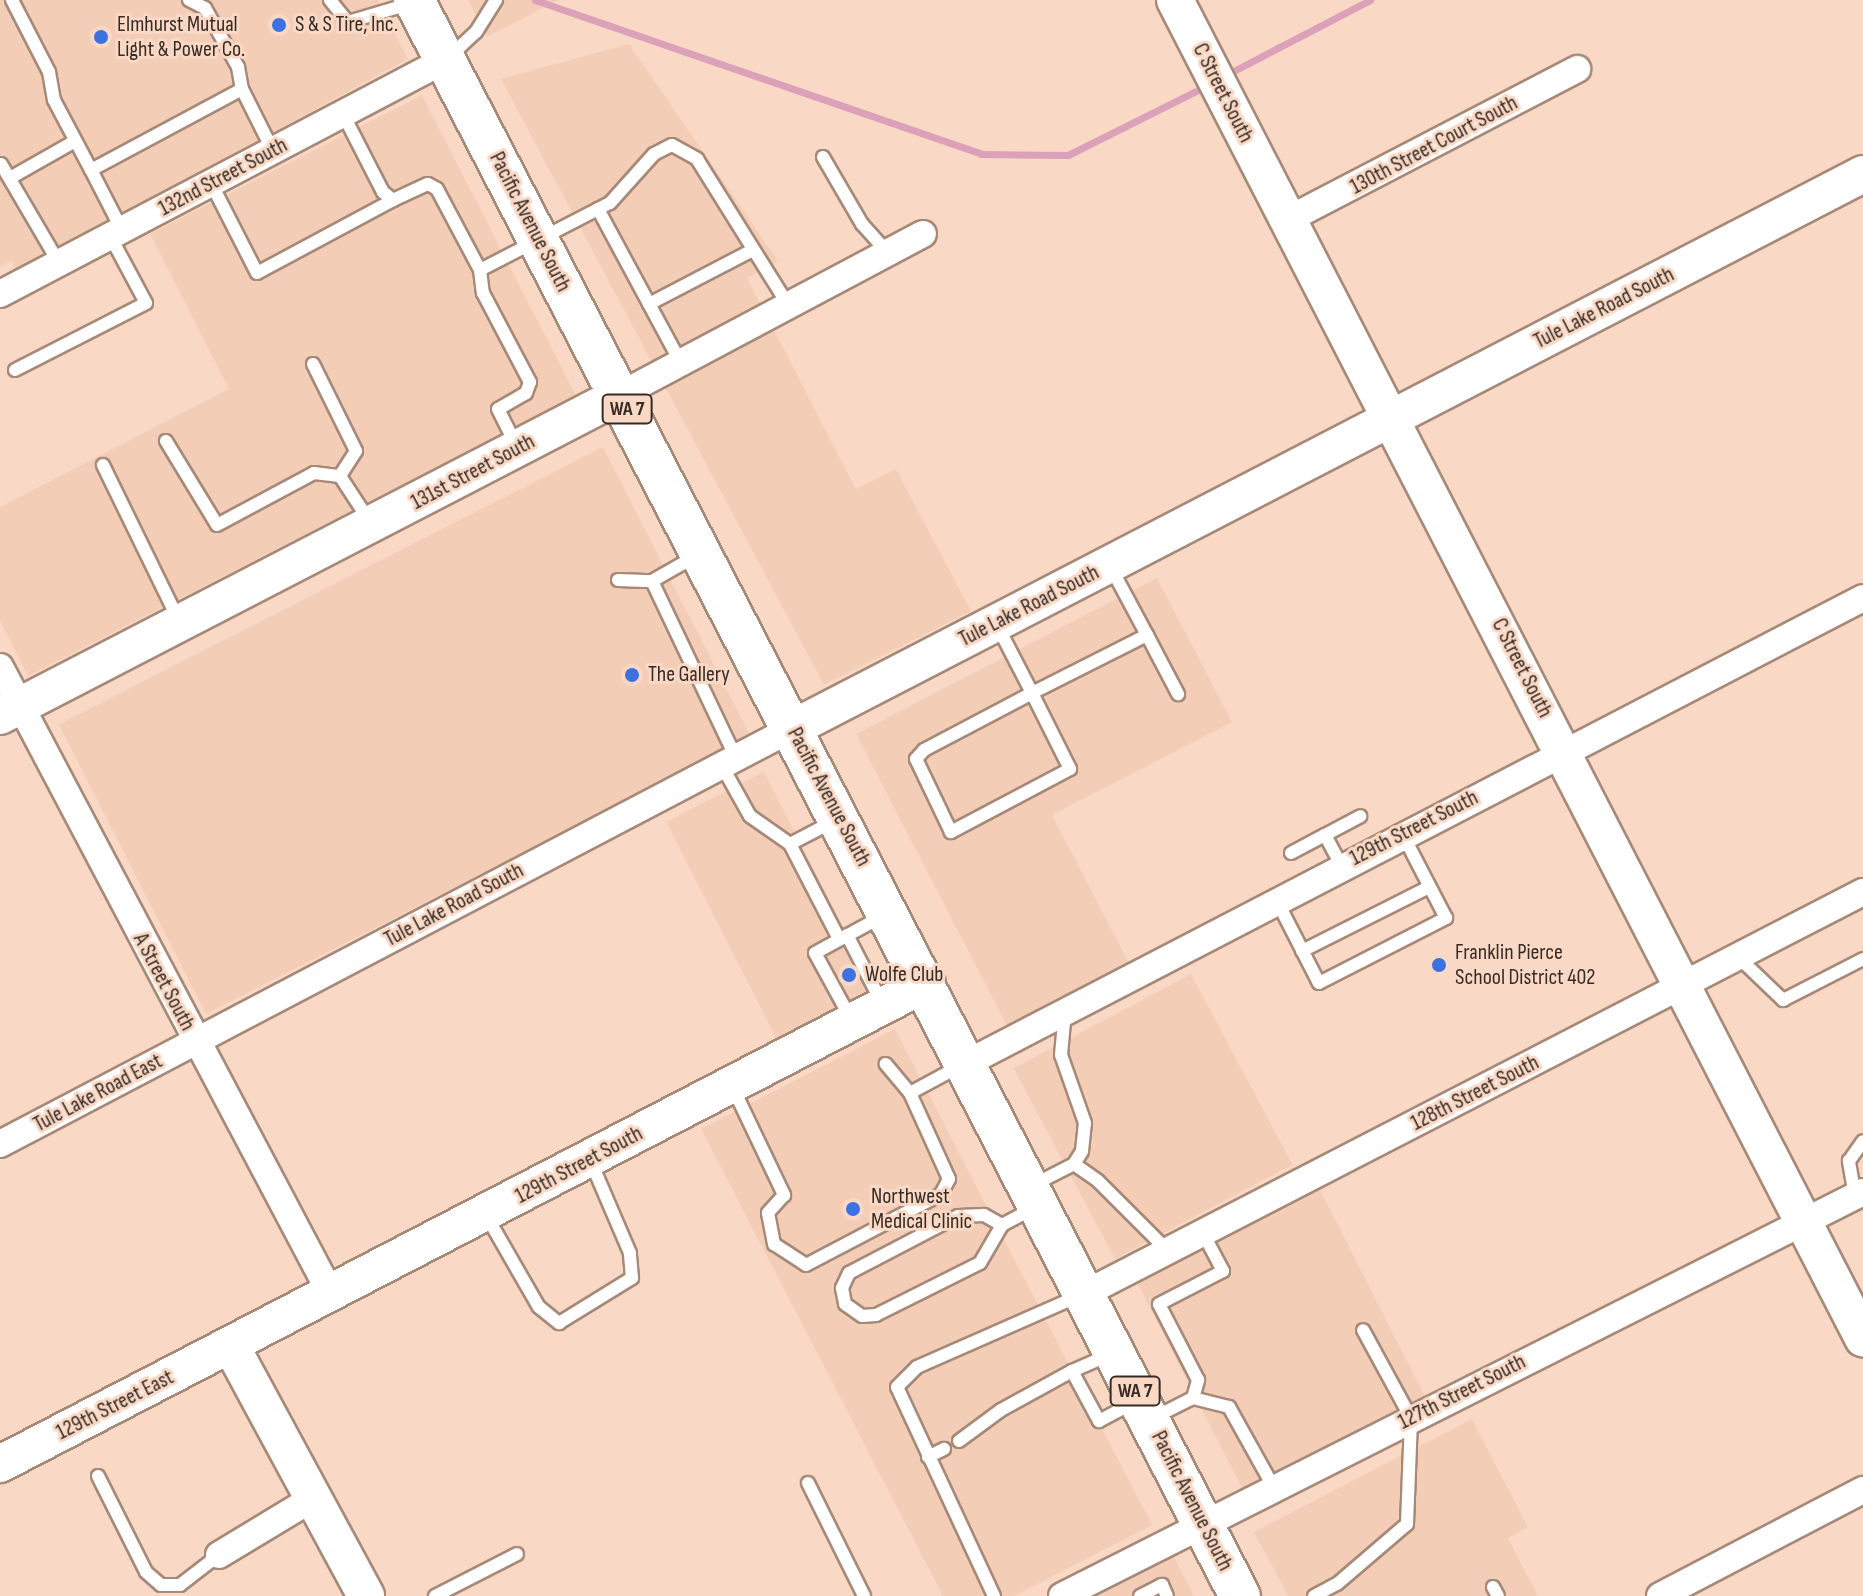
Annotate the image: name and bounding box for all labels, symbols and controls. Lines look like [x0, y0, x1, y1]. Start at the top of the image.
place label: Elmhurst Mutual Light & Power Co. [117, 11, 245, 62]
place label: S & S Tire, Inc. [295, 12, 398, 38]
marker: S & S Tire, Inc. [270, 16, 288, 34]
marker: Elmhurst Mutual Light & Power Co. [92, 28, 110, 46]
street label: C Street South [1187, 39, 1259, 147]
street label: 130th Street Court South [1346, 90, 1522, 200]
street label: 132nd Street South [154, 132, 292, 222]
street label: Pacific Avenue South [483, 148, 577, 296]
street label: Tule Lake Road South [1529, 261, 1679, 355]
road number: WA 7 [601, 393, 653, 425]
street label: 131st Street South [407, 428, 539, 516]
street label: Tule Lake Road South [954, 559, 1104, 653]
street label: C Street South [1486, 614, 1558, 722]
place label: The Gallery [648, 662, 730, 688]
marker: The Gallery [623, 666, 641, 684]
street label: Pacific Avenue South [781, 723, 877, 871]
street label: 129th Street South [1345, 784, 1483, 872]
street label: Tule Lake Road South [380, 857, 528, 953]
street label: A Street South [127, 929, 201, 1035]
place label: Franklin Pierce School District 402 [1455, 939, 1595, 990]
marker: Franklin Pierce School District 402 [1430, 956, 1448, 974]
place label: Wolfe Club [865, 962, 943, 988]
marker: Wolfe Club [840, 966, 858, 984]
street label: Tule Lake Road East [29, 1048, 167, 1138]
street label: 128th Street South [1407, 1049, 1543, 1137]
street label: 129th Street South [511, 1120, 647, 1210]
place label: Northwest Medical Clinic [871, 1183, 972, 1234]
marker: Northwest Medical Clinic [842, 1198, 864, 1220]
street label: 127th Street South [1394, 1349, 1530, 1435]
street label: 129th Street East [52, 1364, 178, 1446]
road number: WA 7 [1109, 1375, 1161, 1407]
street label: Pacific Avenue South [1145, 1427, 1239, 1575]

